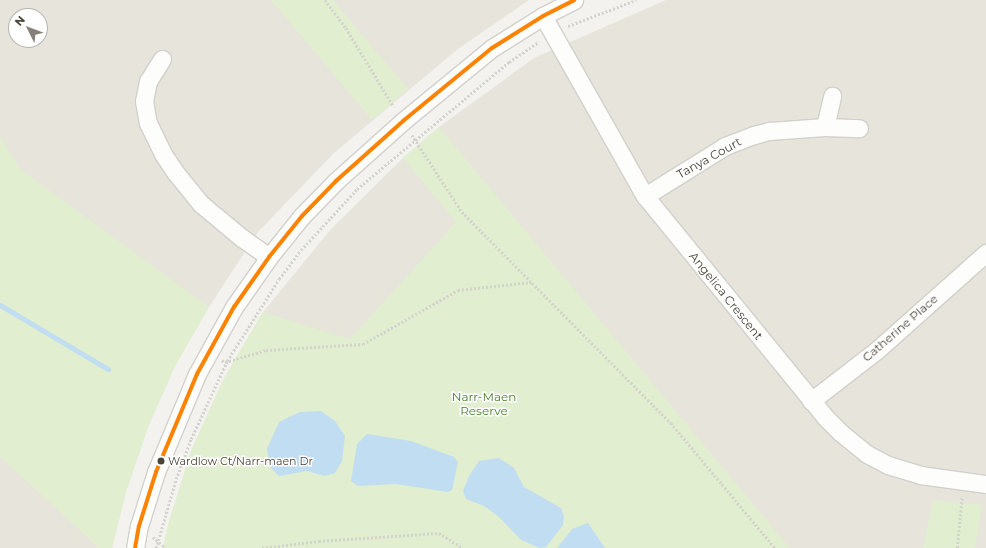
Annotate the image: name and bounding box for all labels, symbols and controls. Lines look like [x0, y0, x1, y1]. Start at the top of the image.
north arrow [8, 8, 48, 48]
text: N [12, 13, 28, 29]
street label: Tanya Court [674, 134, 744, 182]
street label: Angelica Crescent [686, 249, 766, 343]
street label: Catherine Place [859, 291, 941, 365]
park label: Narr-Maen Reserve [452, 390, 516, 418]
place label: Wardlow Ct/Narr-maen Dr [168, 454, 313, 468]
marker: Wardlow Ct/Narr-maen Dr [156, 456, 166, 466]

